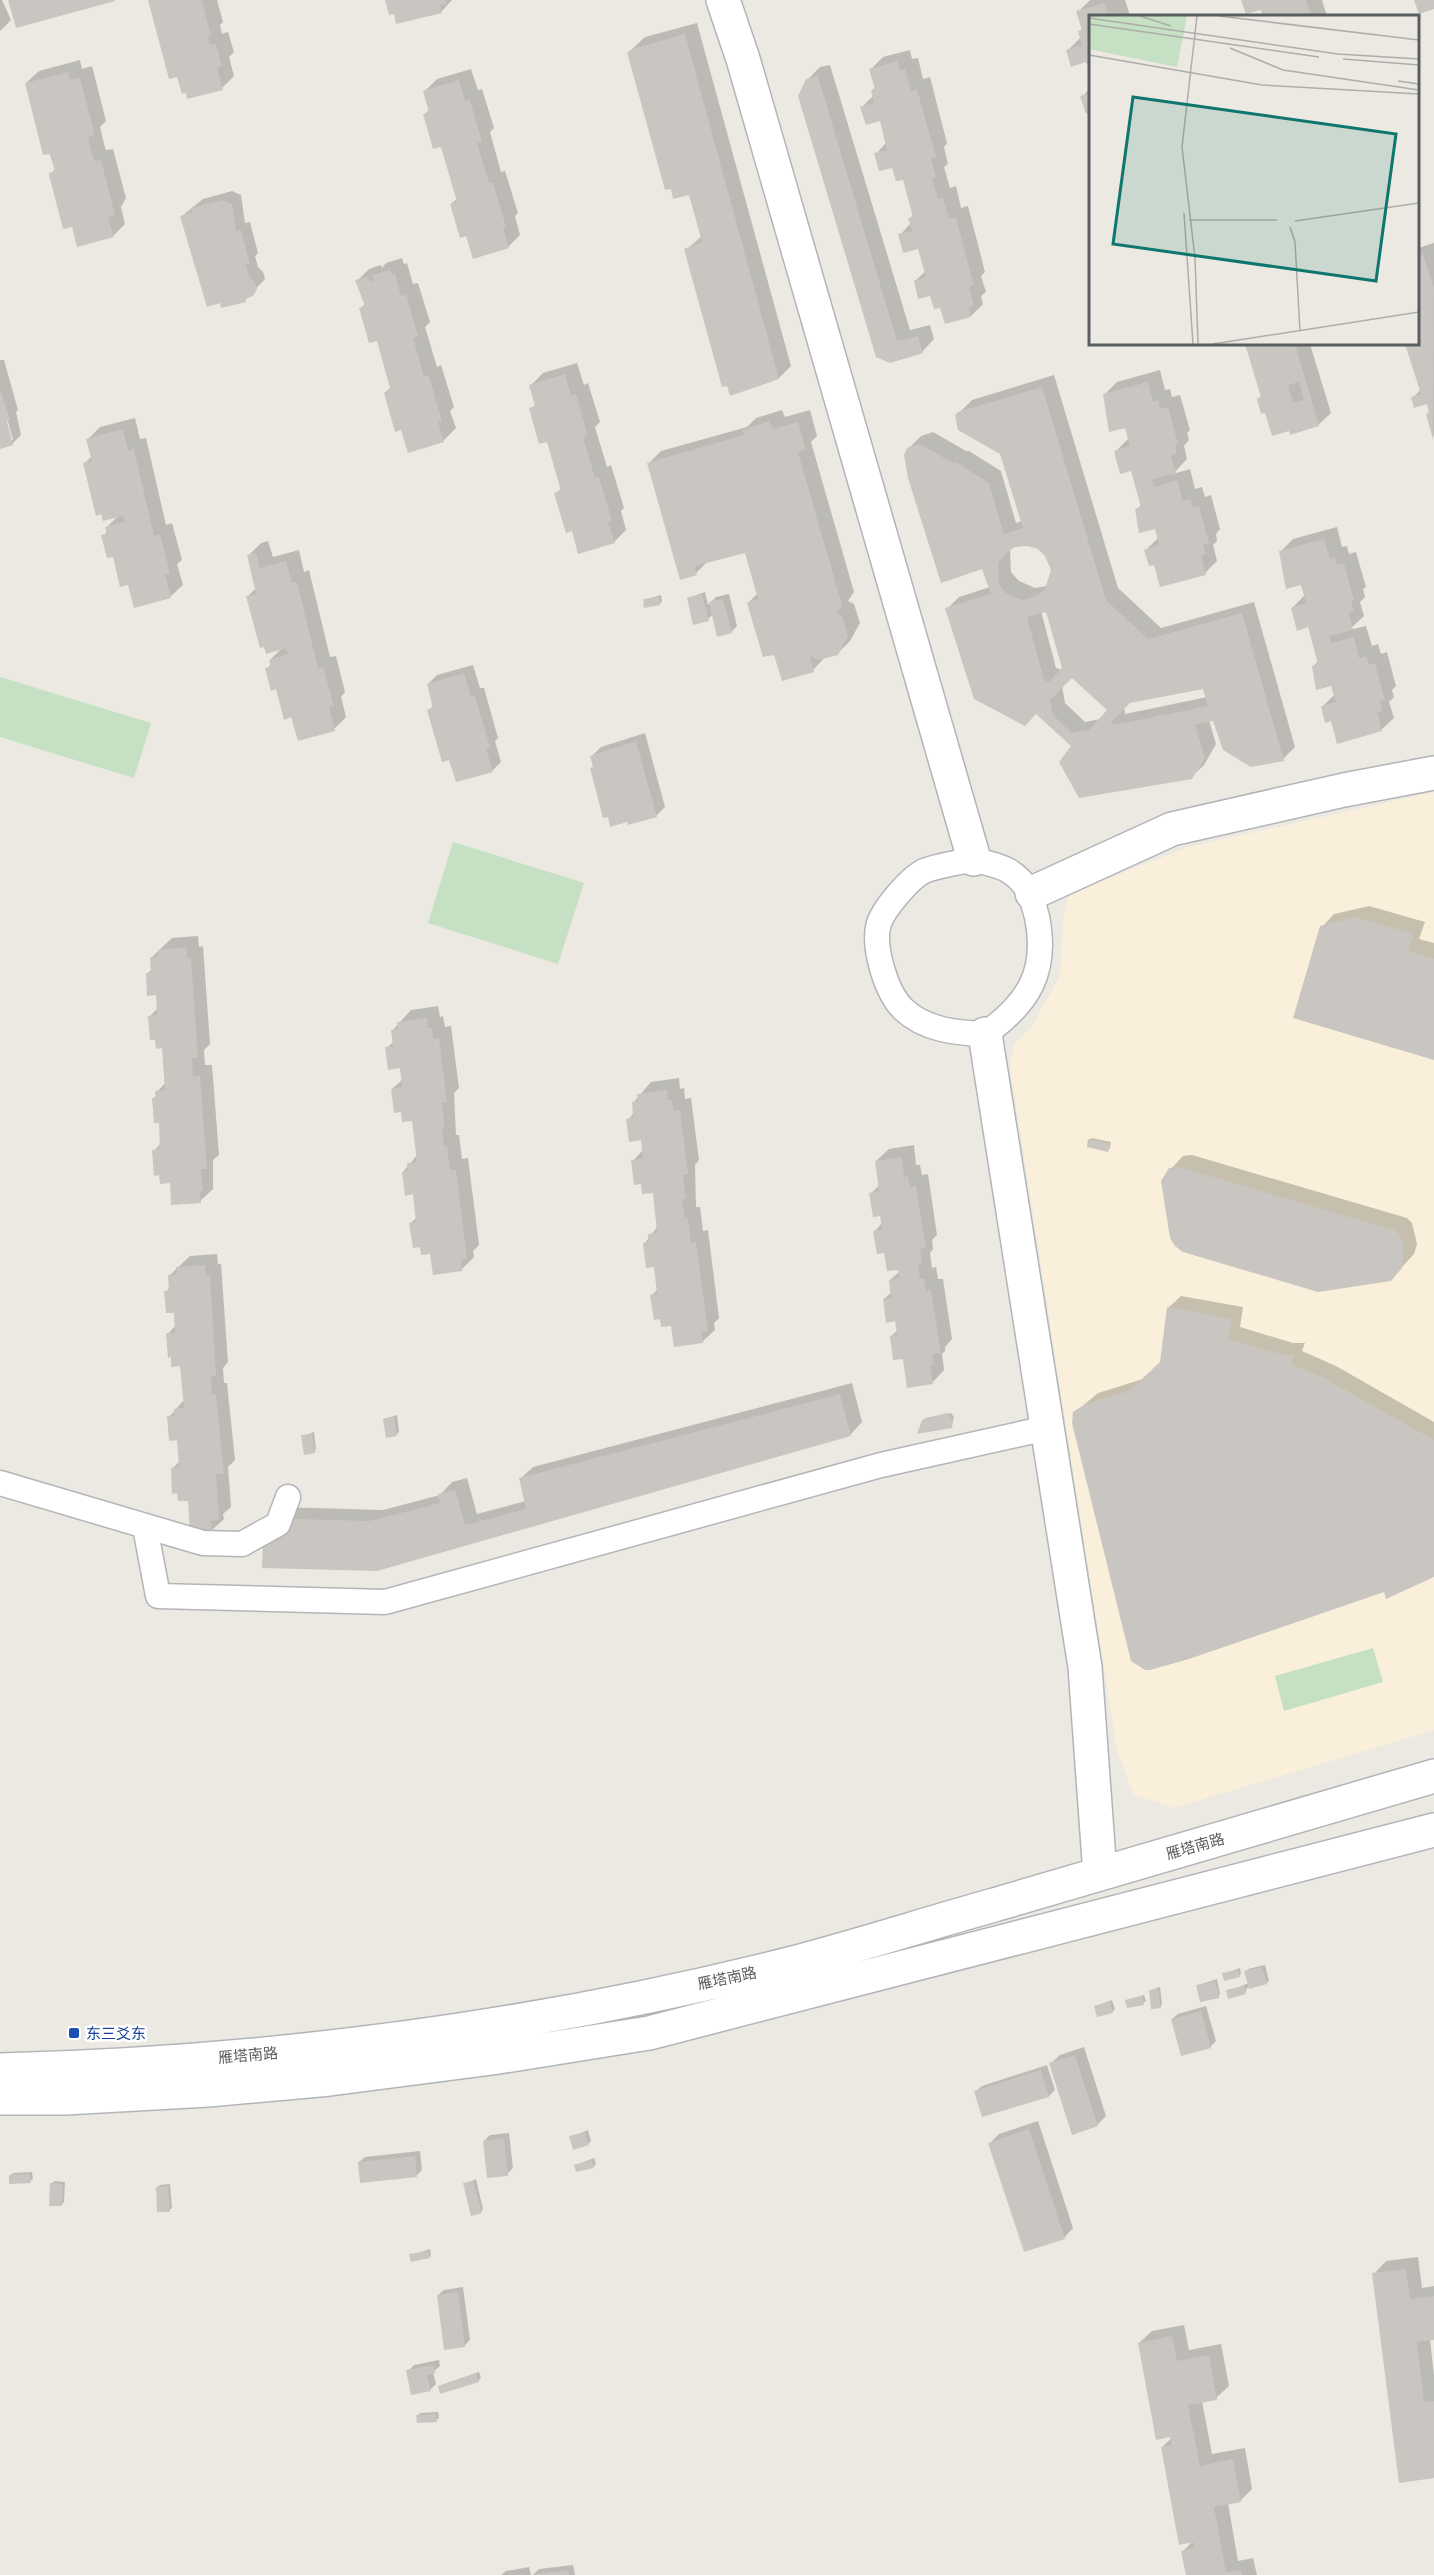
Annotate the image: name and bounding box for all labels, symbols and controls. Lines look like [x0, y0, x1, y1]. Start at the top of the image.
inset map [1089, 15, 1419, 345]
street label: 雁塔南路 [1164, 1830, 1226, 1862]
street label: 雁塔南路 [696, 1963, 758, 1993]
place label: 东三爻东 [86, 2025, 146, 2042]
marker: 东三爻东 [67, 2026, 81, 2040]
street label: 雁塔南路 [217, 2044, 279, 2066]

